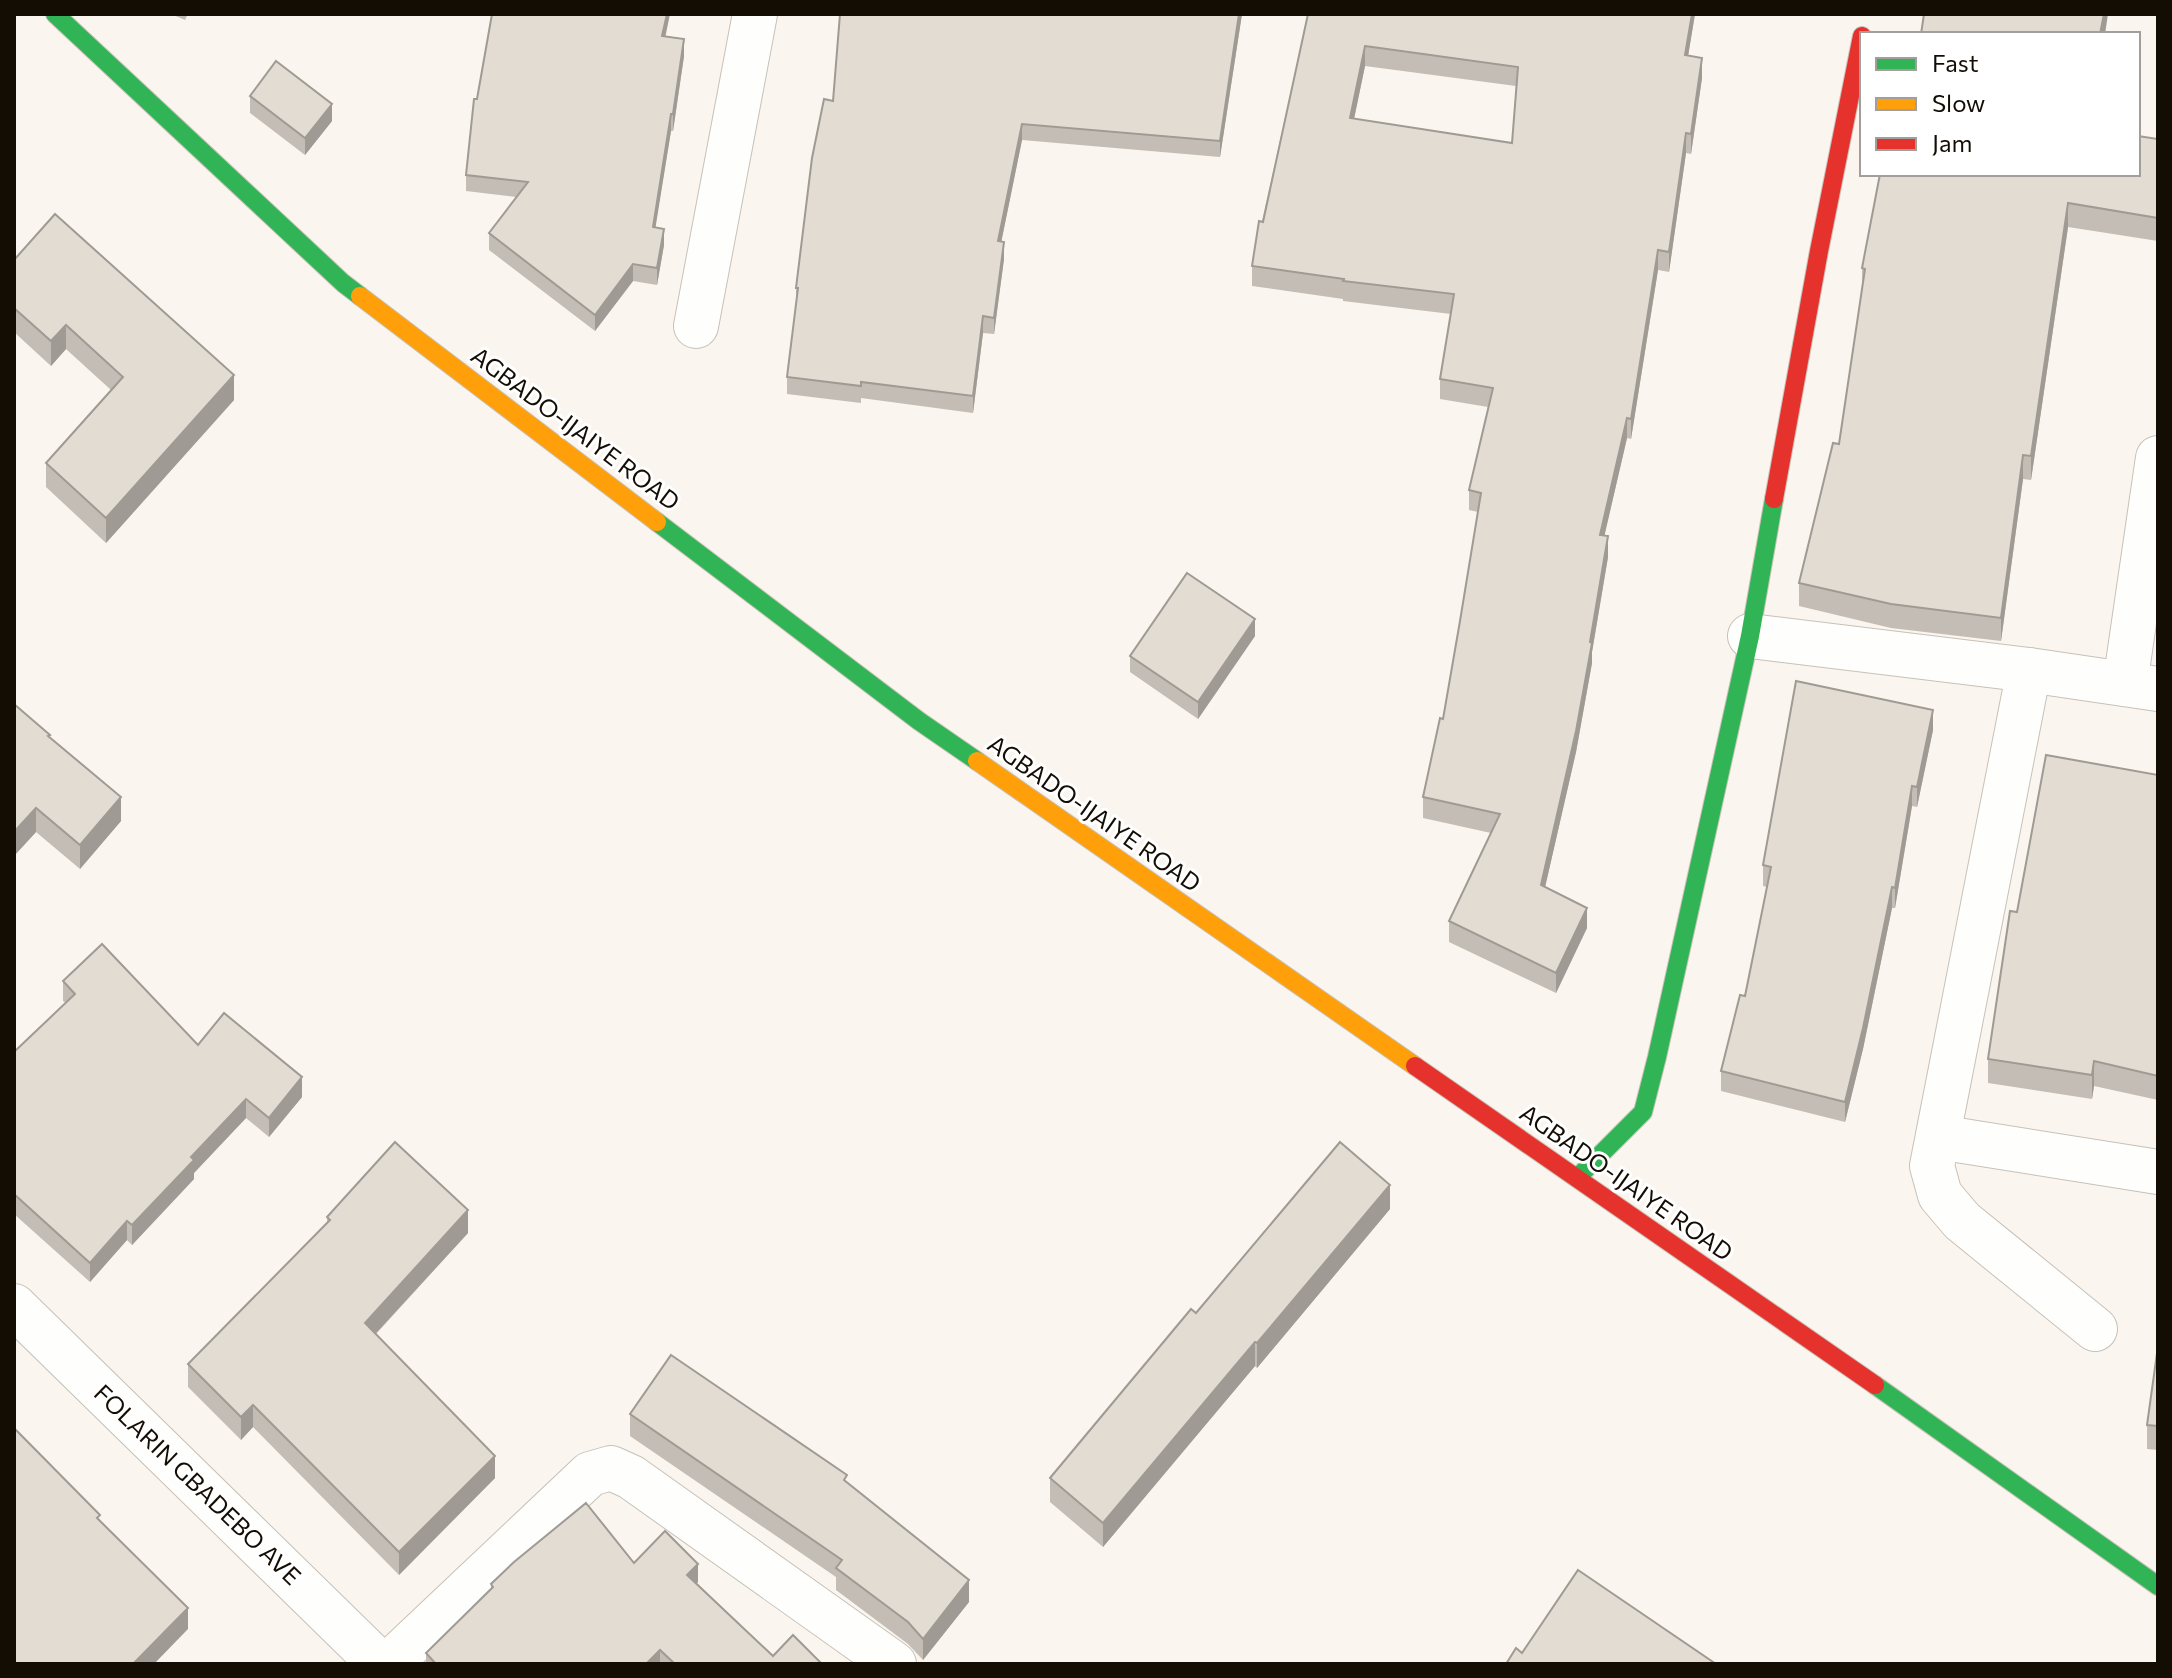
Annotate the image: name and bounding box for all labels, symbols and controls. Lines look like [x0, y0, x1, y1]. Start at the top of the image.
legend [1860, 32, 2140, 176]
text: Fast [1932, 48, 1979, 77]
text: Slow [1932, 88, 1985, 117]
text: Jam [1932, 128, 1972, 157]
street label: AGBADO-IJAIYE ROAD [466, 340, 686, 516]
street label: AGBADO-IJAIYE ROAD [983, 728, 1207, 897]
street label: AGBADO-IJAIYE ROAD [1515, 1097, 1739, 1266]
street label: FOLARIN GBADEBO AVE [89, 1378, 307, 1590]

